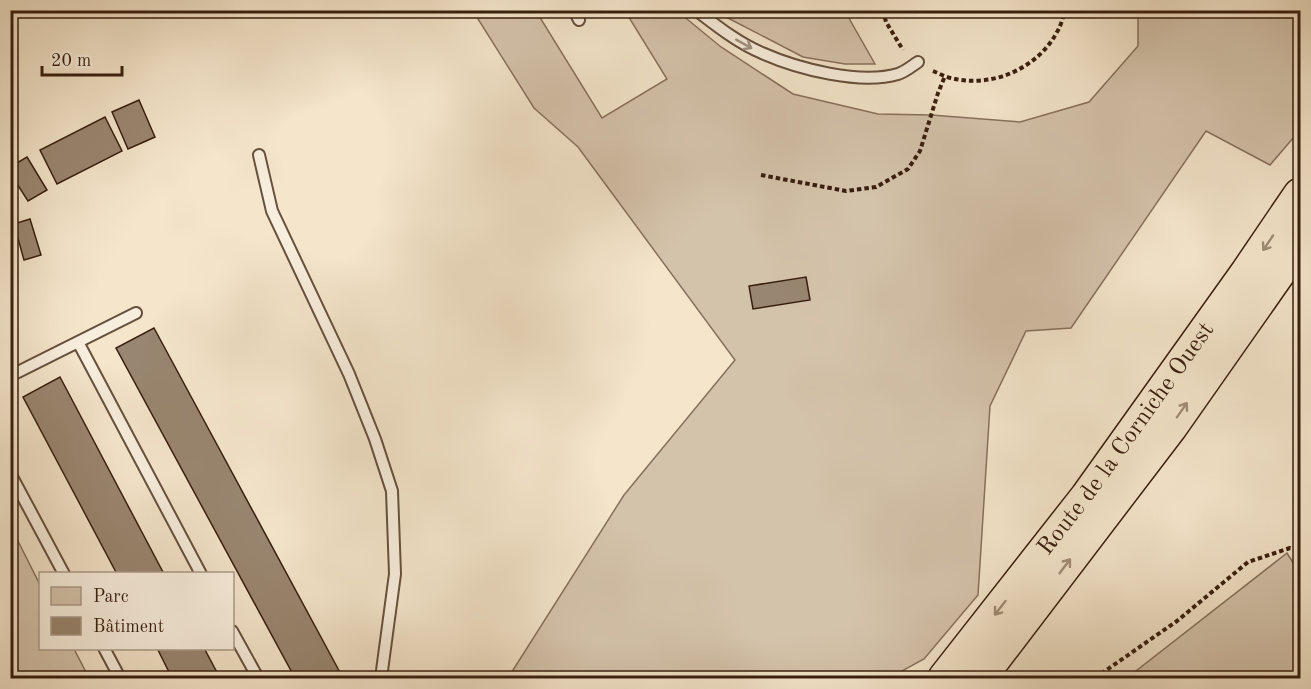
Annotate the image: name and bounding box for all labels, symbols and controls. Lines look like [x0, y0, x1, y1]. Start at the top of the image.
one-way arrow [735, 38, 752, 50]
scale bar [42, 39, 122, 77]
text: 20 m [51, 52, 91, 70]
one-way arrow [1261, 235, 1274, 252]
street label: Route de la Corniche Ouest [1034, 319, 1219, 560]
one-way arrow [1176, 403, 1188, 419]
one-way arrow [1059, 559, 1072, 575]
legend [39, 572, 234, 650]
text: Parc [93, 588, 129, 606]
one-way arrow [993, 600, 1006, 616]
text: Bâtiment [93, 618, 164, 636]

